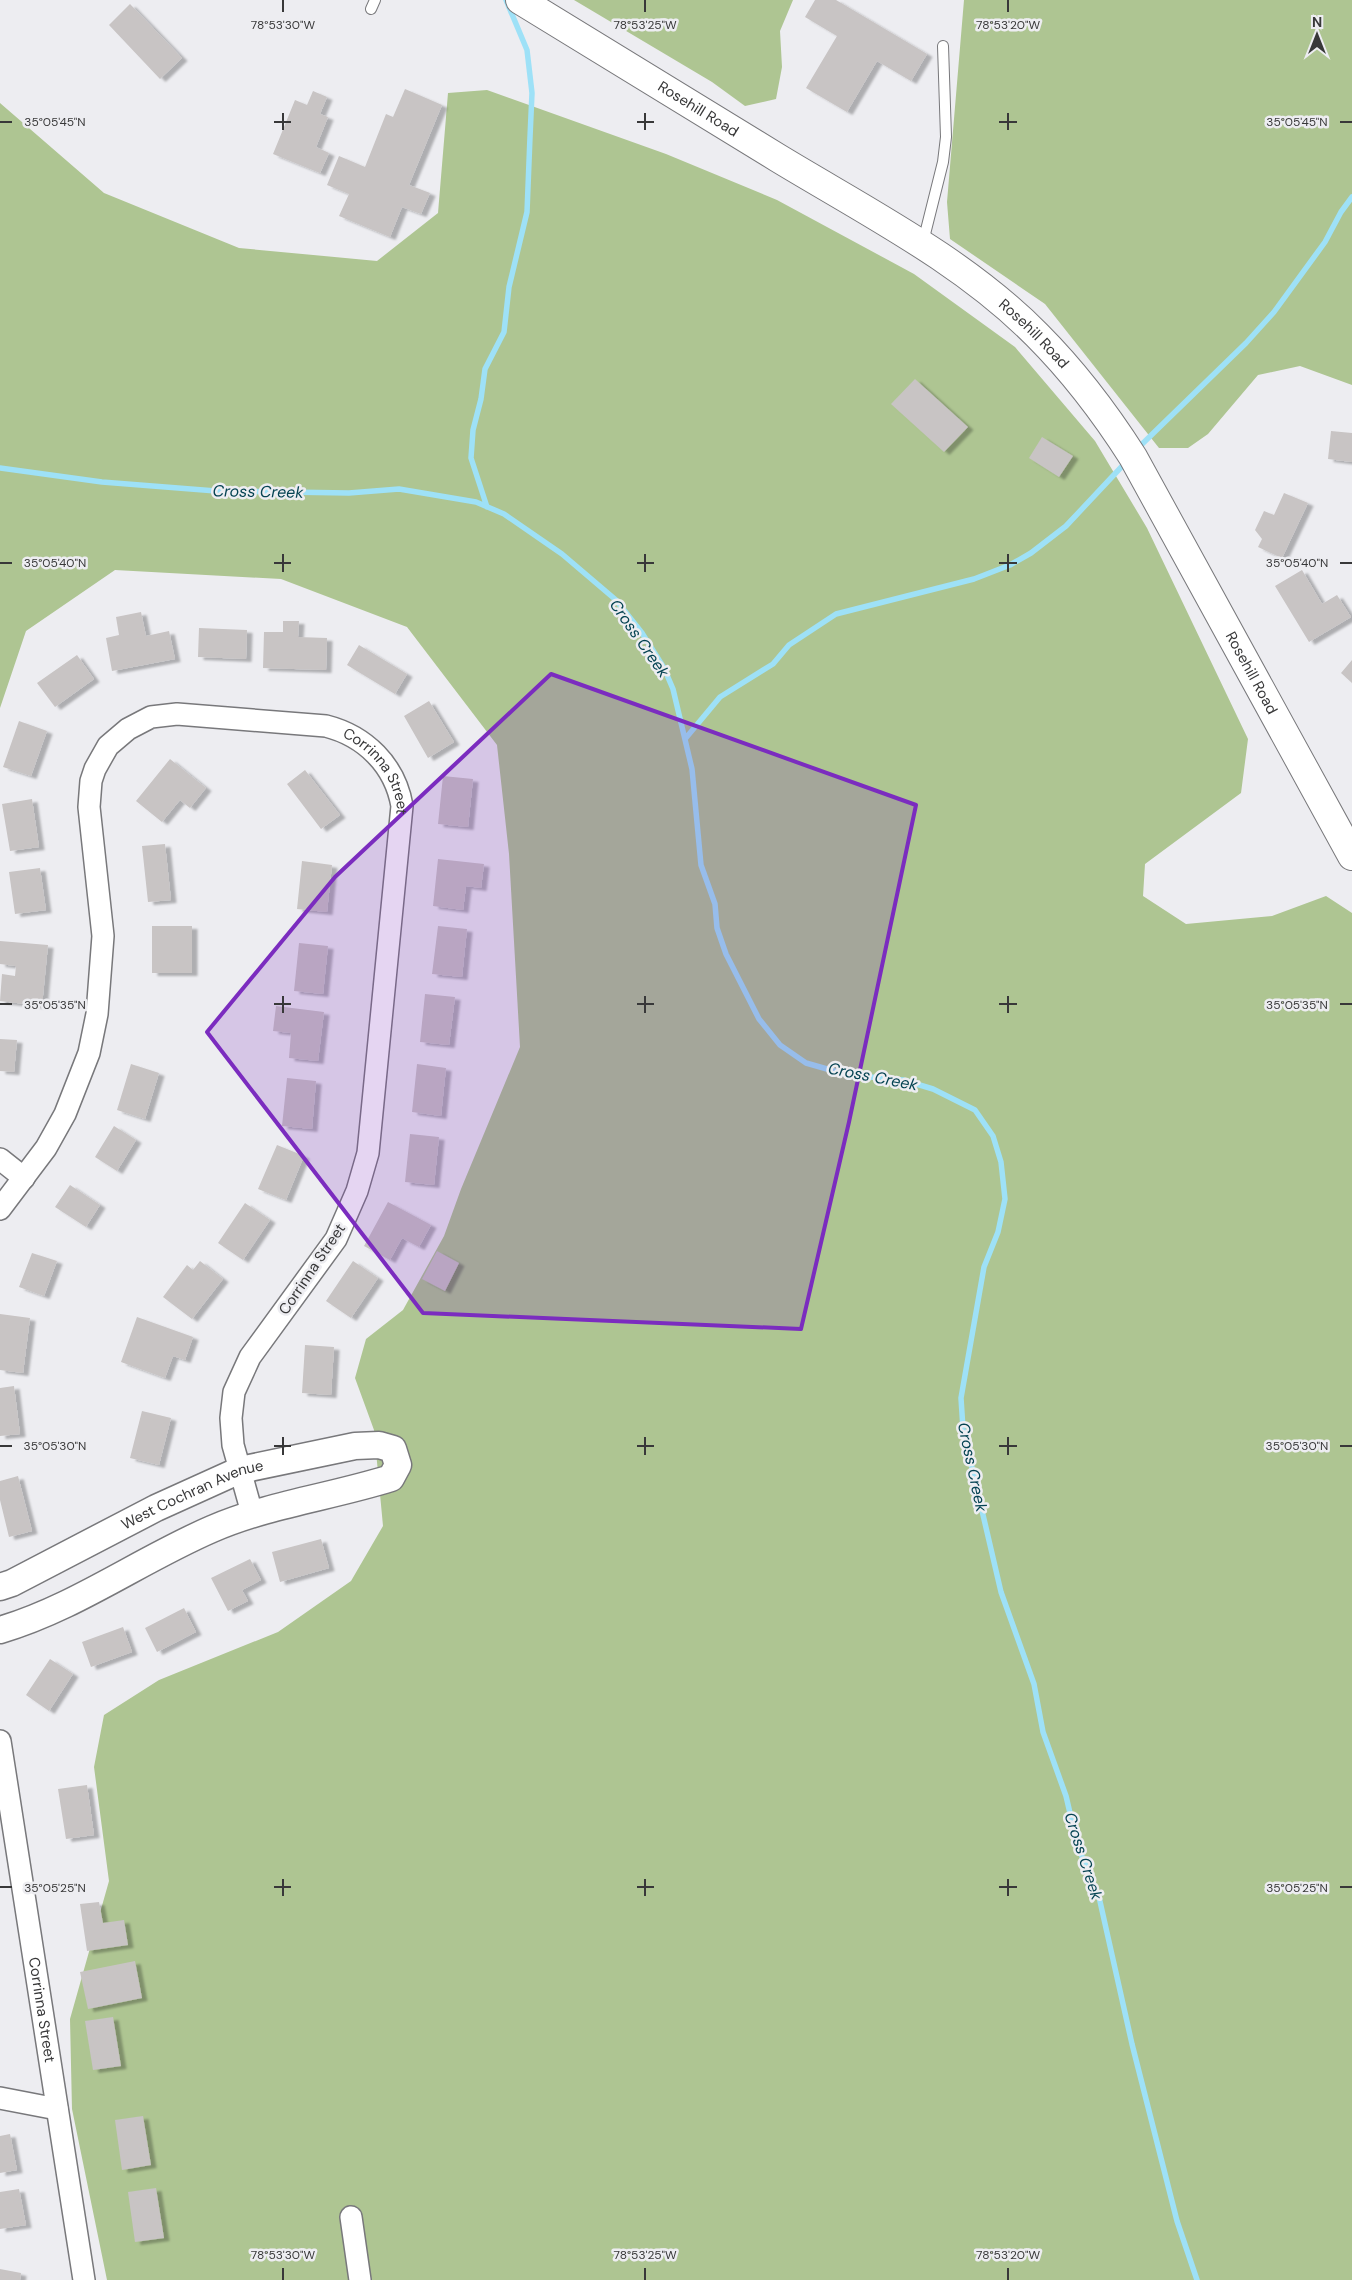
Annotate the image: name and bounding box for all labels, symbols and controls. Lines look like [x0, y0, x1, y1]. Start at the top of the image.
north arrow [1292, 10, 1342, 60]
text: N [1312, 13, 1322, 31]
text: 78°53'30"W [251, 17, 316, 33]
text: 78°53'25"W [613, 17, 677, 33]
text: 78°53'20"W [976, 17, 1040, 33]
street label: Rosehill Road [654, 77, 742, 141]
text: 35°05'45"N [24, 114, 86, 130]
text: 35°05'45"N [1266, 114, 1328, 130]
street label: Rosehill Road [995, 294, 1074, 373]
water label: Cross Creek [212, 480, 304, 503]
text: 35°05'40"N [24, 555, 86, 571]
text: 35°05'40"N [1266, 555, 1328, 571]
water label: Cross Creek [605, 595, 675, 682]
street label: Rosehill Road [1221, 628, 1282, 718]
street label: Corrinna Street [340, 723, 412, 816]
text: 35°05'35"N [24, 997, 86, 1013]
text: 35°05'35"N [1266, 997, 1328, 1013]
water label: Cross Creek [826, 1058, 920, 1096]
street label: Corrinna Street [274, 1219, 350, 1319]
water label: Cross Creek [953, 1420, 992, 1515]
text: 35°05'30"N [24, 1438, 86, 1454]
text: 35°05'30"N [1266, 1438, 1328, 1454]
street label: West Cochran Avenue [118, 1455, 265, 1534]
water label: Cross Creek [1059, 1810, 1108, 1903]
text: 35°05'25"N [24, 1880, 86, 1896]
text: 35°05'25"N [1266, 1880, 1328, 1896]
street label: Corrinna Street [24, 1956, 60, 2064]
text: 78°53'30"W [251, 2247, 316, 2263]
text: 78°53'25"W [613, 2247, 677, 2263]
text: 78°53'20"W [976, 2247, 1040, 2263]

